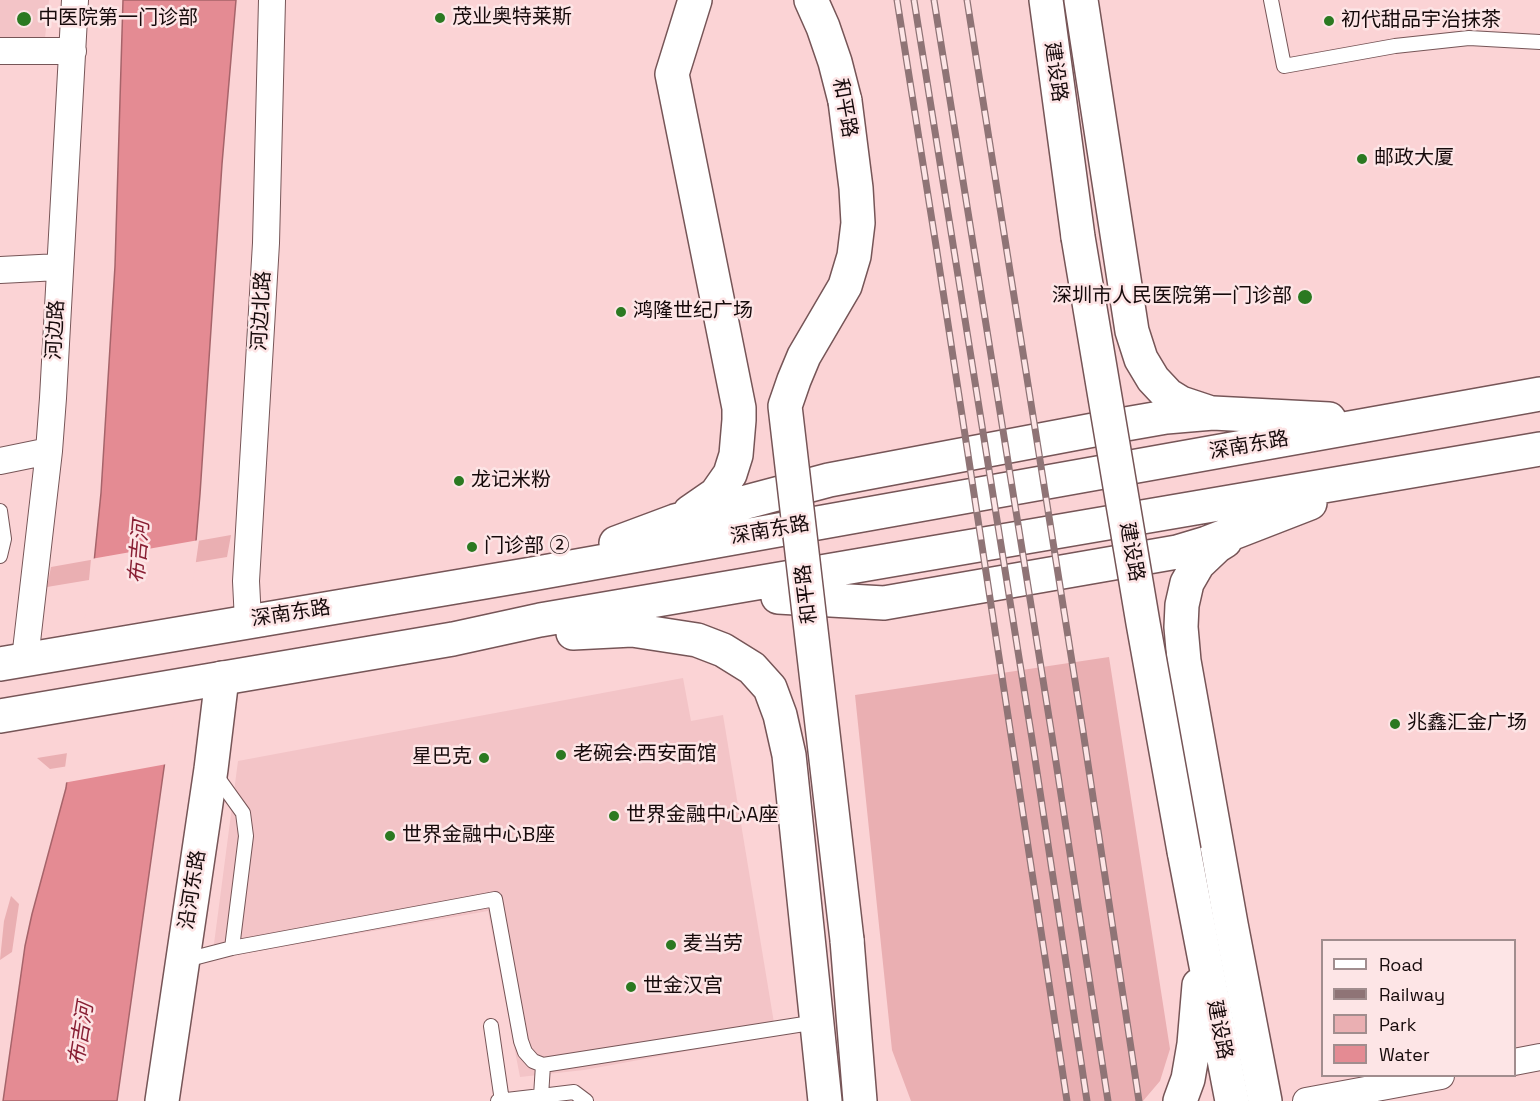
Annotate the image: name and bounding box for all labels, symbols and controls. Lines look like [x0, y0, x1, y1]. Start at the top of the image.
place label: 茂业奥特莱斯 [452, 6, 572, 30]
place label: 中医院第一门诊部 [38, 7, 198, 31]
place label: 初代甜品宇治抹茶 [1341, 9, 1501, 33]
marker: 中医院第一门诊部 [15, 10, 33, 28]
marker: 茂业奥特莱斯 [433, 11, 447, 25]
marker: 初代甜品宇治抹茶 [1322, 14, 1336, 28]
street label: 建设路 [1039, 41, 1071, 103]
street label: 和平路 [827, 76, 861, 140]
place label: 邮政大厦 [1374, 147, 1454, 171]
marker: 邮政大厦 [1355, 152, 1369, 166]
street label: 河边北路 [248, 270, 276, 352]
place label: 深圳市人民医院第一门诊部 [1052, 285, 1292, 309]
marker: 深圳市人民医院第一门诊部 [1296, 288, 1314, 306]
street label: 河边路 [42, 299, 70, 361]
place label: 鸿隆世纪广场 [633, 300, 753, 324]
marker: 鸿隆世纪广场 [614, 305, 628, 319]
street label: 深南东路 [1208, 427, 1290, 465]
place label: 龙记米粉 [471, 469, 551, 493]
marker: 龙记米粉 [452, 474, 466, 488]
street label: 深南东路 [729, 512, 811, 550]
water label: 布吉河 [125, 520, 155, 584]
street label: 建设路 [1114, 520, 1148, 584]
place label: 门诊部 ② [484, 535, 569, 559]
marker: 门诊部 ② [465, 540, 479, 554]
street label: 和平路 [791, 563, 823, 625]
street label: 深南东路 [250, 596, 332, 632]
place label: 兆鑫汇金广场 [1407, 712, 1527, 736]
marker: 兆鑫汇金广场 [1388, 717, 1402, 731]
place label: 老碗会·西安面馆 [573, 743, 717, 767]
place label: 星巴克 [412, 746, 472, 770]
marker: 老碗会·西安面馆 [554, 748, 568, 762]
marker: 星巴克 [477, 751, 491, 765]
place label: 世界金融中心A座 [626, 804, 779, 828]
marker: 世界金融中心A座 [607, 809, 621, 823]
place label: 世界金融中心B座 [402, 824, 555, 848]
marker: 世界金融中心B座 [383, 829, 397, 843]
street label: 沿河东路 [175, 849, 211, 931]
place label: 麦当劳 [683, 933, 743, 957]
marker: 麦当劳 [664, 938, 678, 952]
legend [1321, 939, 1516, 1077]
text: Road [1379, 953, 1423, 976]
place label: 世金汉宫 [643, 975, 723, 999]
marker: 世金汉宫 [624, 980, 638, 994]
text: Railway [1379, 983, 1445, 1006]
street label: 建设路 [1201, 998, 1237, 1062]
water label: 布吉河 [65, 1001, 99, 1067]
text: Park [1379, 1013, 1416, 1036]
text: Water [1379, 1043, 1430, 1066]

